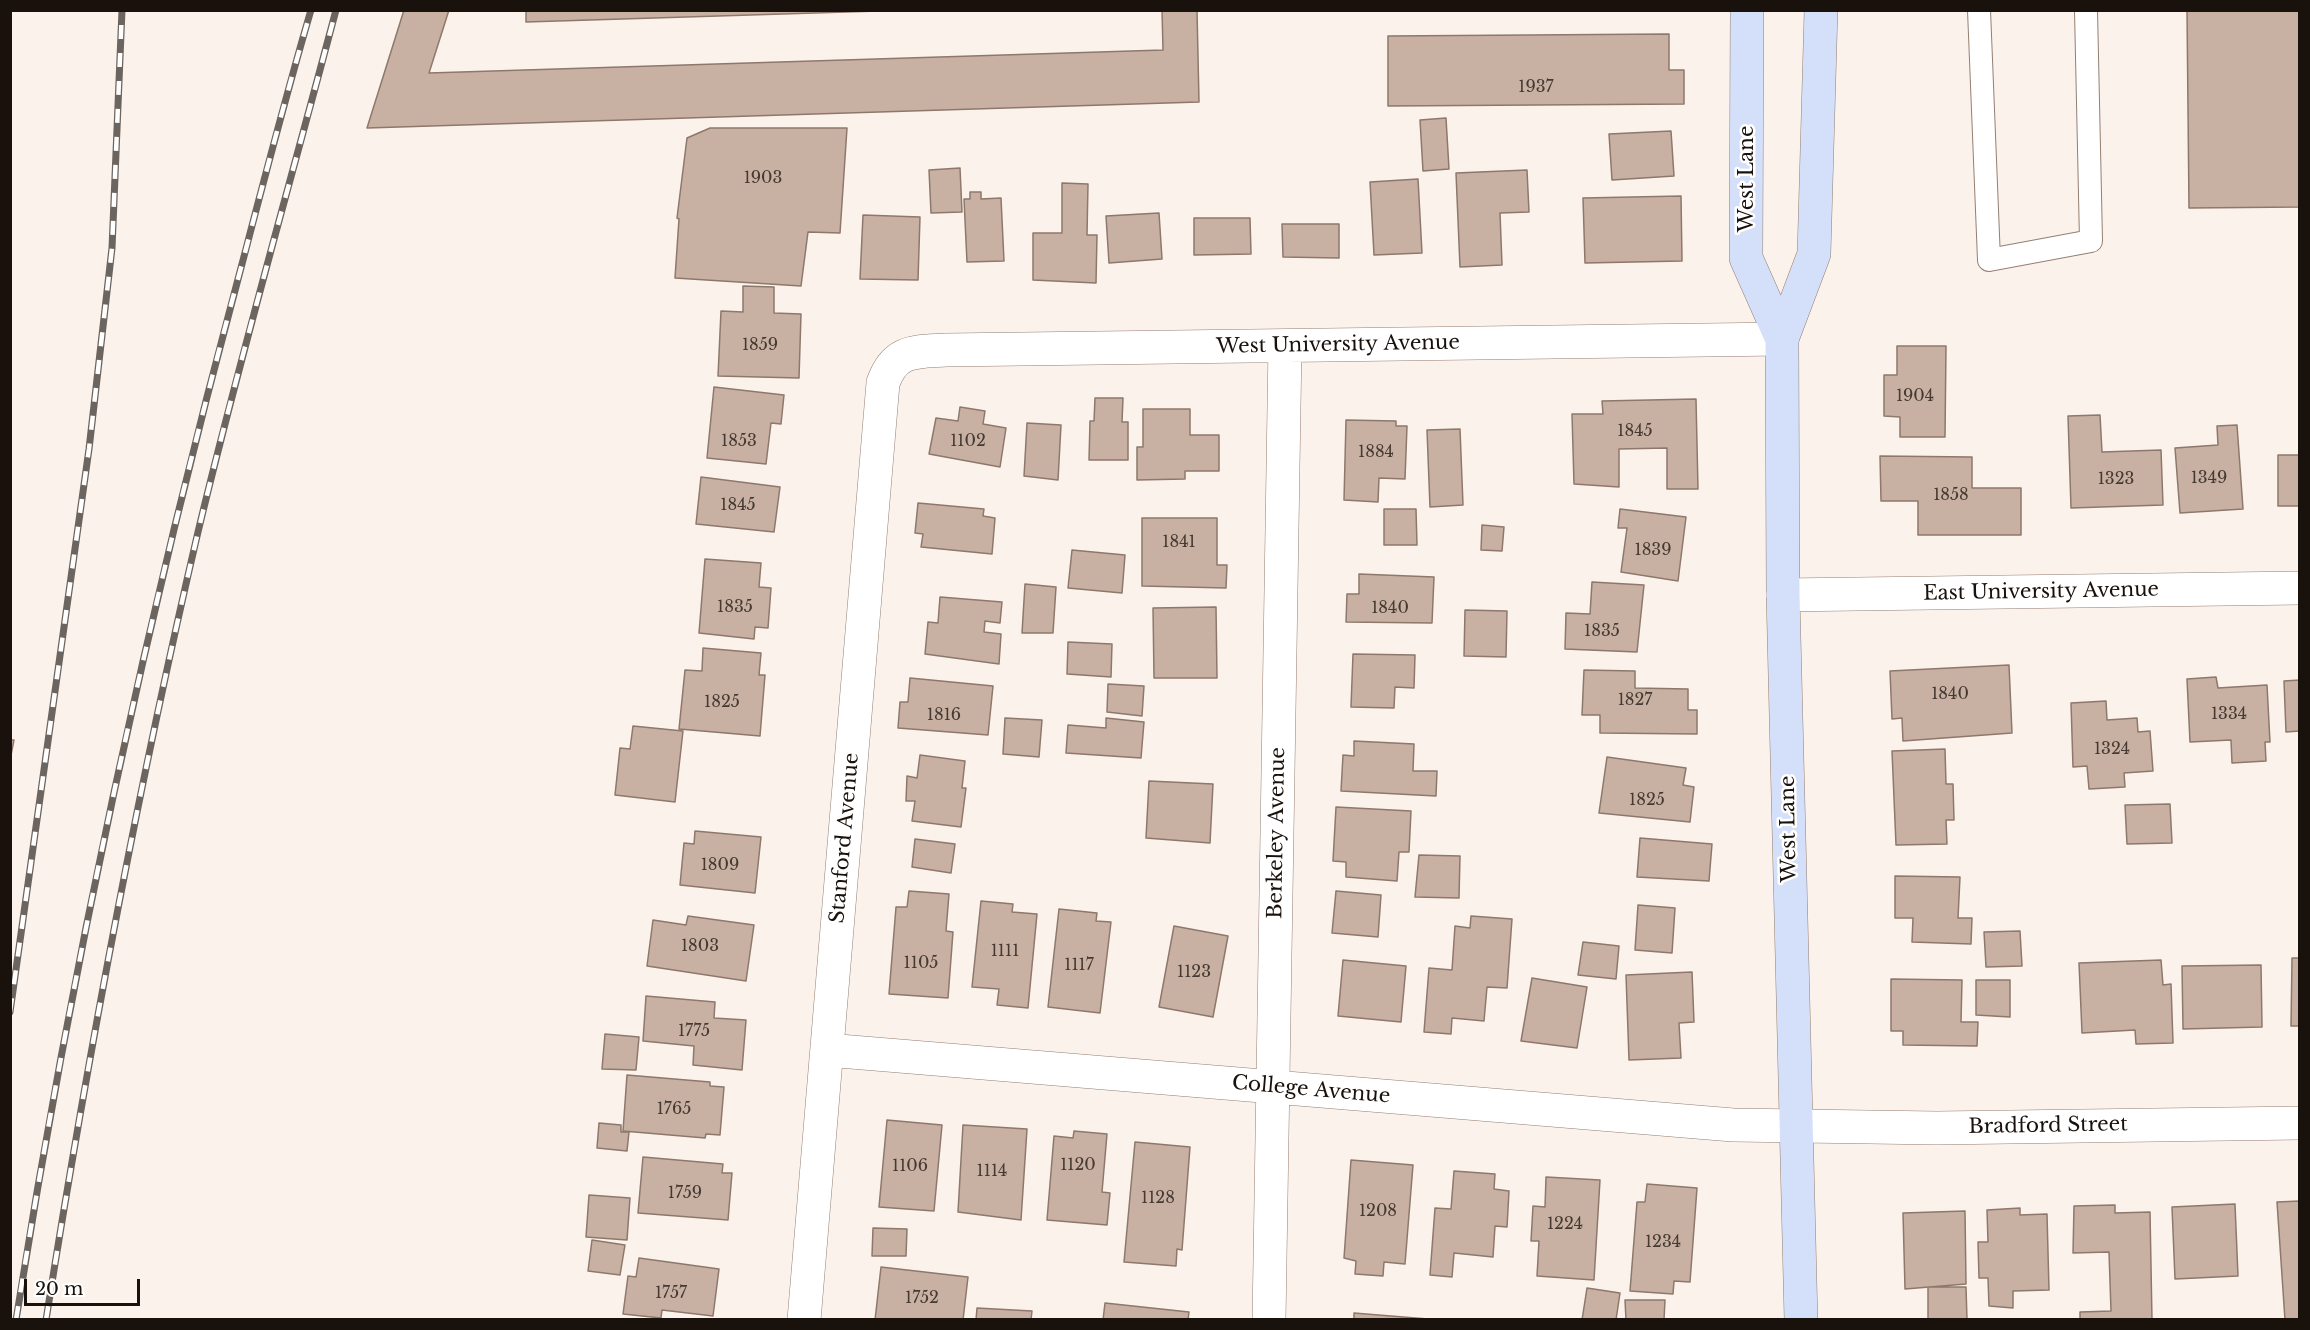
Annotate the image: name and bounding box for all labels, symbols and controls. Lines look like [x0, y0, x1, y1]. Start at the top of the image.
house number: 1937 [1518, 77, 1554, 97]
street label: West Lane [1735, 126, 1759, 232]
house number: 1903 [744, 168, 782, 188]
street label: West University Avenue [1216, 331, 1460, 359]
house number: 1859 [742, 335, 778, 355]
house number: 1904 [1896, 386, 1934, 406]
house number: 1845 [1617, 421, 1653, 441]
house number: 1853 [721, 431, 757, 451]
house number: 1102 [950, 431, 986, 451]
house number: 1884 [1358, 442, 1394, 462]
house number: 1349 [2191, 468, 2227, 488]
house number: 1323 [2098, 469, 2134, 489]
house number: 1858 [1933, 485, 1969, 505]
house number: 1845 [720, 495, 756, 515]
house number: 1841 [1162, 532, 1196, 552]
house number: 1839 [1635, 540, 1671, 560]
street label: East University Avenue [1923, 578, 2159, 606]
house number: 1835 [717, 597, 753, 617]
house number: 1840 [1371, 598, 1409, 618]
house number: 1835 [1584, 621, 1620, 641]
house number: 1840 [1931, 684, 1969, 704]
house number: 1827 [1618, 690, 1652, 710]
house number: 1825 [704, 692, 740, 712]
house number: 1334 [2211, 704, 2247, 724]
house number: 1816 [927, 705, 961, 725]
house number: 1324 [2094, 739, 2130, 759]
street label: Berkeley Avenue [1264, 747, 1290, 919]
street label: Stanford Avenue [826, 752, 864, 924]
street label: West Lane [1776, 775, 1802, 883]
house number: 1825 [1629, 790, 1665, 810]
house number: 1809 [701, 855, 739, 875]
house number: 1803 [681, 936, 719, 956]
house number: 1111 [991, 941, 1019, 961]
house number: 1105 [904, 953, 938, 973]
house number: 1117 [1064, 955, 1094, 975]
house number: 1123 [1177, 962, 1211, 982]
house number: 1775 [678, 1021, 710, 1041]
street label: College Avenue [1231, 1071, 1391, 1109]
house number: 1765 [657, 1099, 691, 1119]
street label: Bradford Street [1968, 1113, 2128, 1139]
house number: 1120 [1060, 1155, 1096, 1175]
house number: 1106 [892, 1156, 928, 1176]
house number: 1114 [977, 1161, 1007, 1181]
house number: 1759 [668, 1183, 702, 1203]
house number: 1128 [1141, 1188, 1175, 1208]
house number: 1208 [1359, 1201, 1397, 1221]
house number: 1224 [1547, 1214, 1583, 1234]
house number: 1234 [1645, 1232, 1681, 1252]
scale bar [27, 1267, 142, 1305]
text: 20 m [35, 1278, 83, 1300]
house number: 1757 [655, 1283, 687, 1303]
house number: 1752 [905, 1288, 939, 1308]

